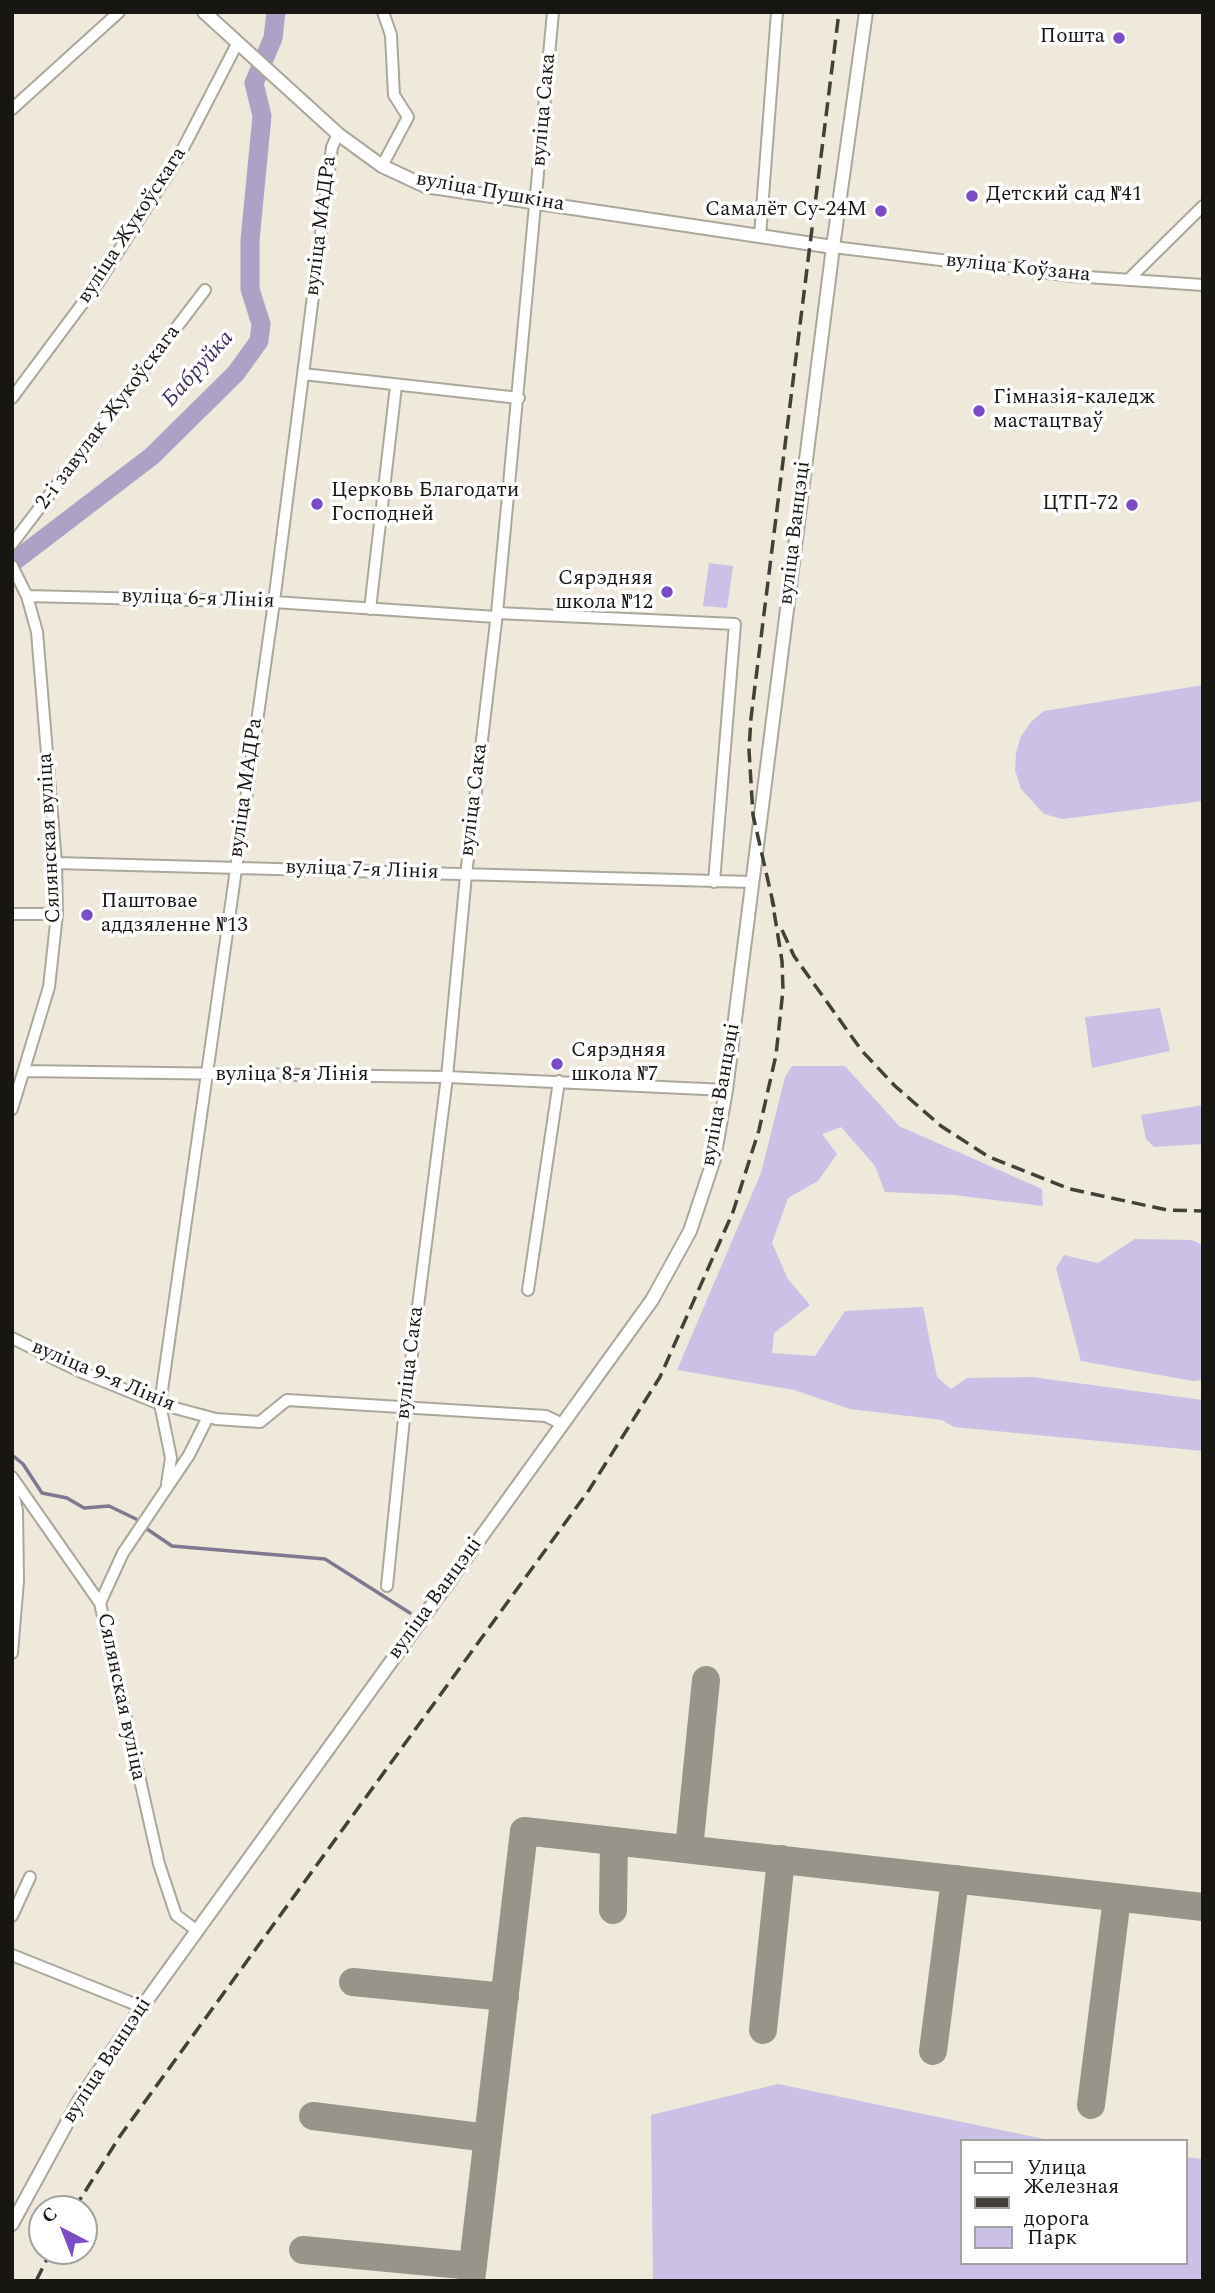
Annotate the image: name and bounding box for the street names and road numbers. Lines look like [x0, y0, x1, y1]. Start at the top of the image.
street label: вуліца Сака [527, 52, 563, 168]
street label: вуліца Жукоўскага [73, 143, 193, 309]
street label: вуліца МАДРа [301, 155, 343, 297]
street label: вуліца Пушкіна [414, 168, 566, 218]
street label: вуліца Коўзана [944, 249, 1092, 289]
street label: 2-і завулак Жукоўскага [31, 321, 187, 515]
street label: вуліца Ванцэці [775, 460, 817, 606]
street label: вуліца 6-я Лінія [121, 585, 275, 615]
street label: вуліца МАДРа [225, 717, 269, 859]
street label: вуліца Сака [456, 742, 494, 858]
street label: Сялянская вуліца [34, 752, 68, 924]
street label: вуліца 7-я Лінія [285, 856, 439, 886]
street label: вуліца Ванцэці [697, 1021, 747, 1169]
street label: вуліца 8-я Лінія [215, 1063, 369, 1089]
street label: вуліца Сака [392, 1305, 430, 1421]
street label: вуліца 9-я Лінія [28, 1335, 178, 1419]
street label: вуліца Ванцэці [383, 1533, 489, 1665]
street label: Сялянская вуліца [90, 1611, 150, 1783]
street label: вуліца Ванцэці [58, 1993, 158, 2129]

